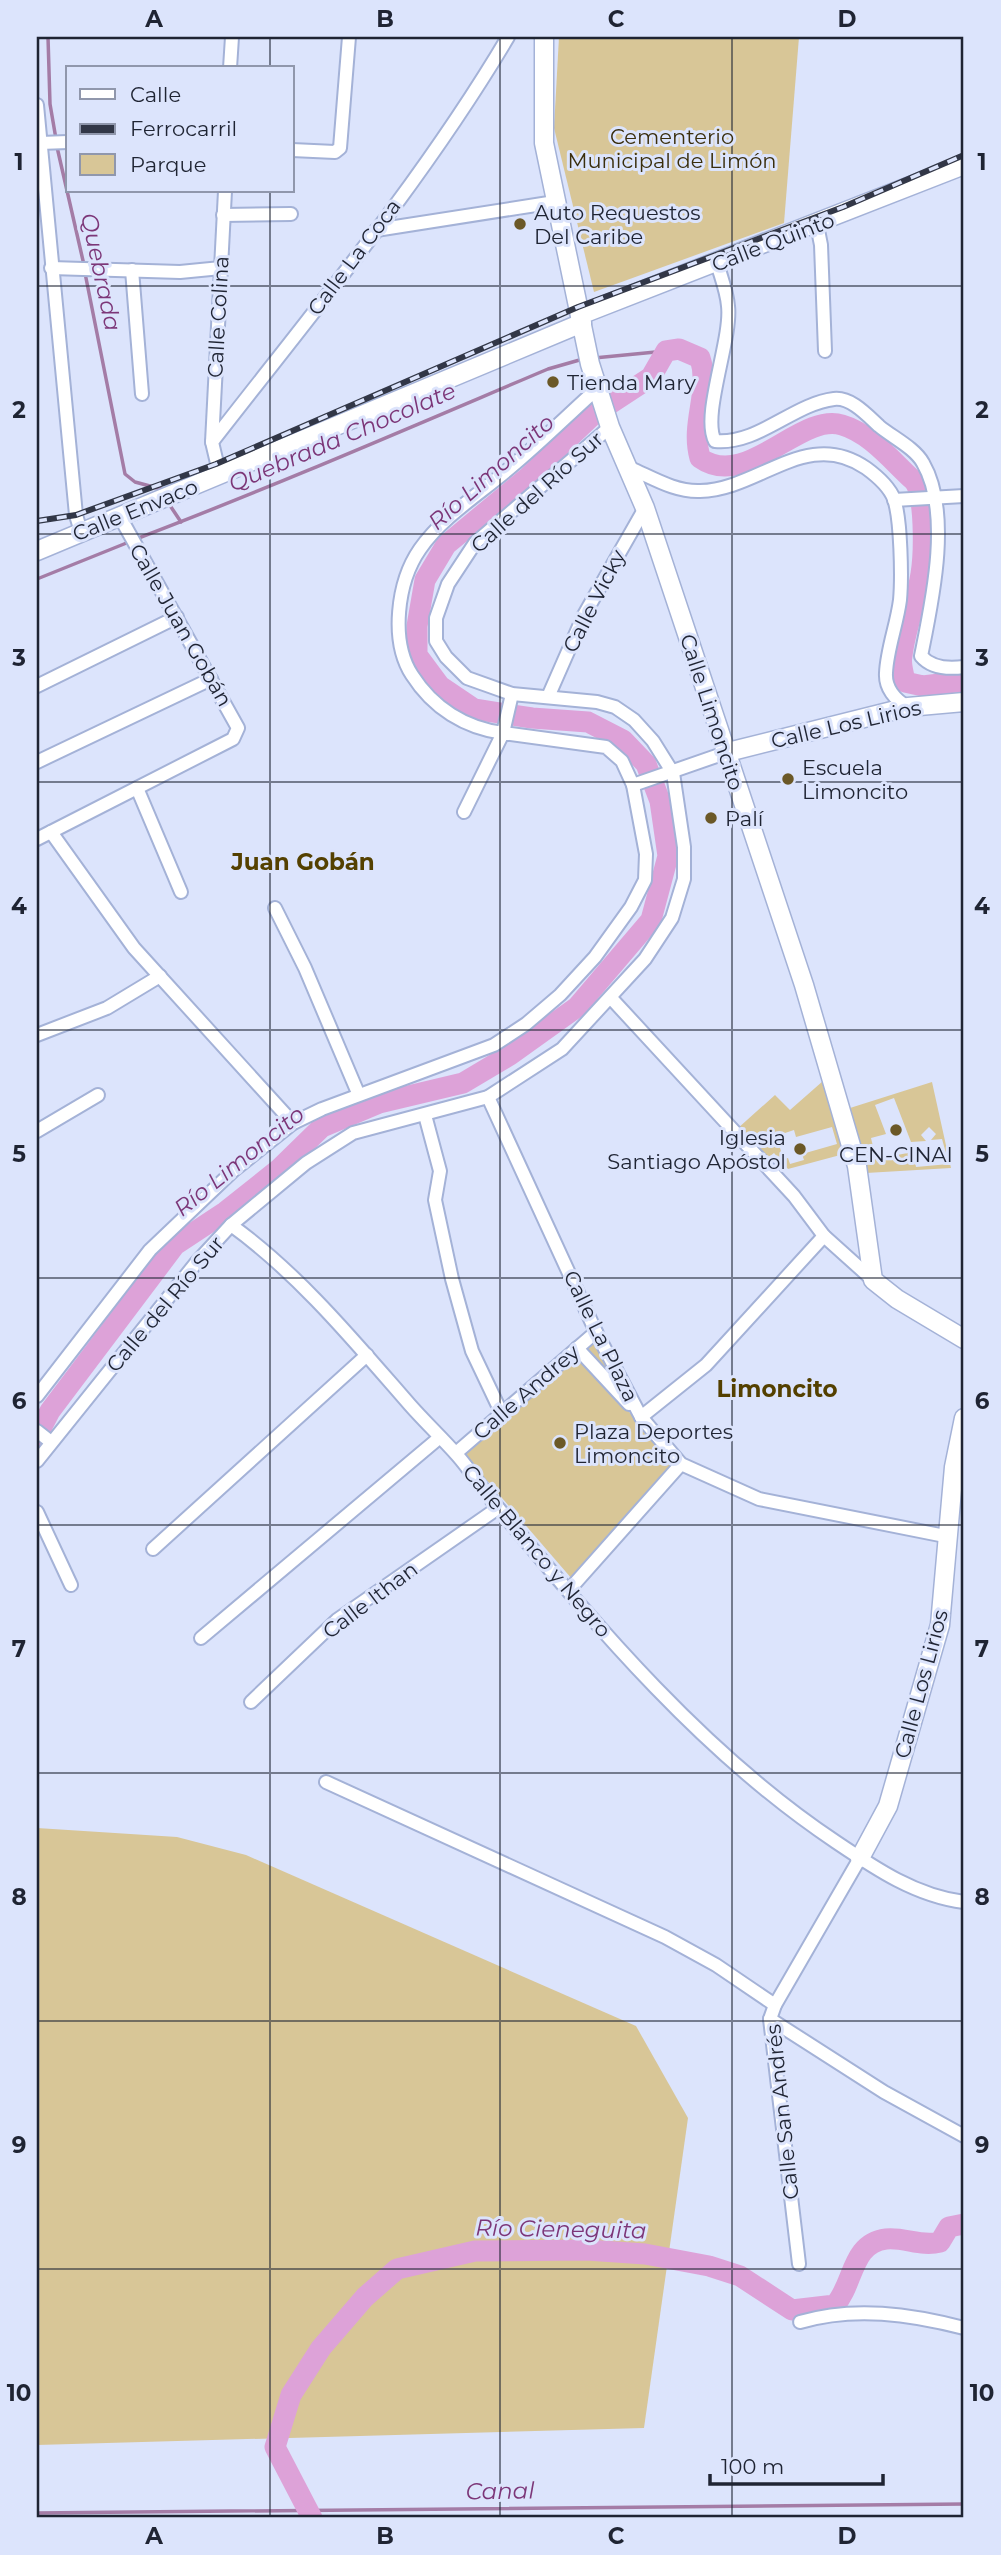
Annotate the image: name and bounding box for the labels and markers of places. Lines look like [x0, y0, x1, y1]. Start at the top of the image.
place label: Auto Requestos Del Caribe [534, 200, 700, 249]
marker: Auto Requestos Del Caribe [512, 216, 528, 232]
place label: Tienda Mary [567, 370, 696, 395]
marker: Tienda Mary [545, 374, 561, 390]
place label: Escuela Limoncito [802, 755, 908, 804]
marker: Escuela Limoncito [780, 771, 796, 787]
place label: Palí [725, 806, 765, 831]
marker: Palí [703, 810, 719, 826]
marker: CEN-CINAI [888, 1122, 904, 1138]
place label: Iglesia Santiago Apóstol [607, 1125, 786, 1174]
marker: Iglesia Santiago Apóstol [792, 1141, 808, 1157]
place label: CEN-CINAI [839, 1142, 953, 1167]
place label: Plaza Deportes Limoncito [574, 1419, 733, 1468]
marker: Plaza Deportes Limoncito [552, 1435, 568, 1451]

